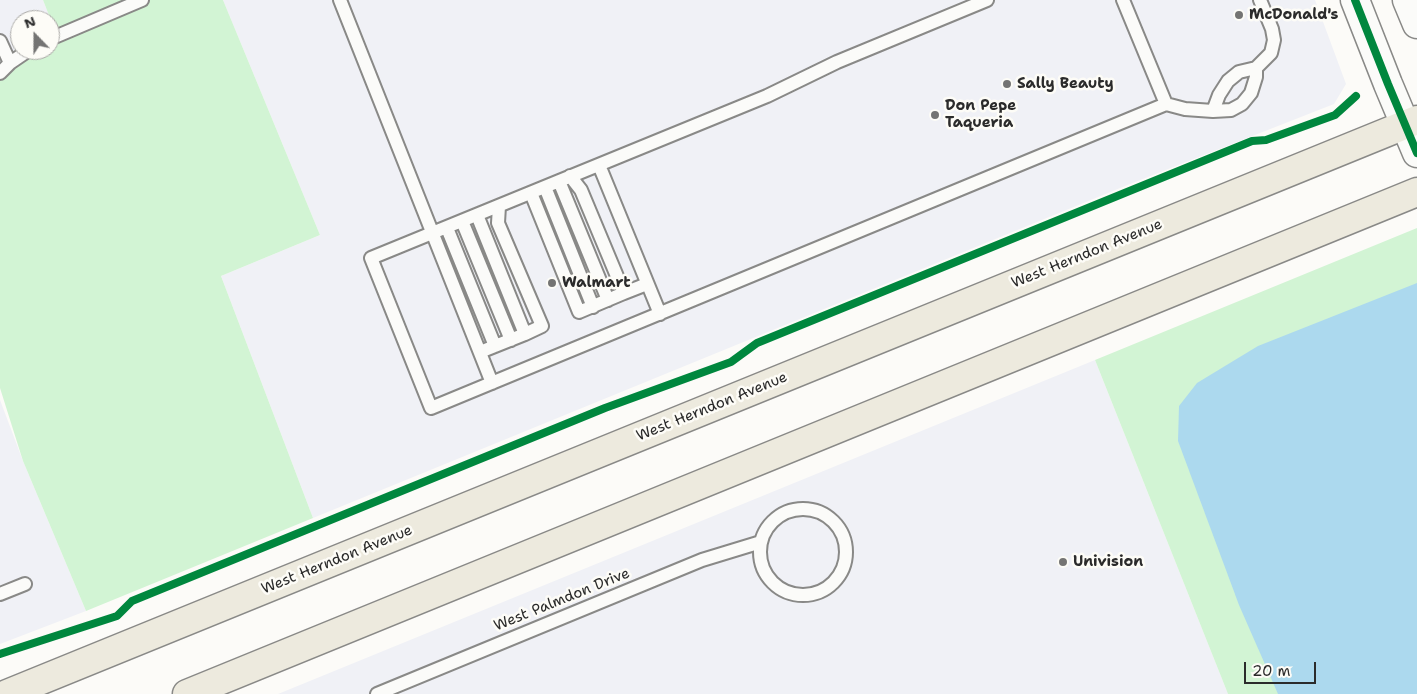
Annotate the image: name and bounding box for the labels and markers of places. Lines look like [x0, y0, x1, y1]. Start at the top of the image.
place label: McDonald's [1249, 6, 1339, 24]
marker: McDonald's [1233, 9, 1245, 21]
place label: Sally Beauty [1017, 75, 1114, 93]
marker: Sally Beauty [1001, 78, 1013, 90]
place label: Don Pepe Taqueria [945, 97, 1016, 132]
marker: Don Pepe Taqueria [929, 109, 941, 121]
place label: Walmart [562, 274, 631, 292]
marker: Walmart [546, 277, 558, 289]
place label: Univision [1073, 553, 1143, 571]
marker: Univision [1057, 556, 1069, 568]

